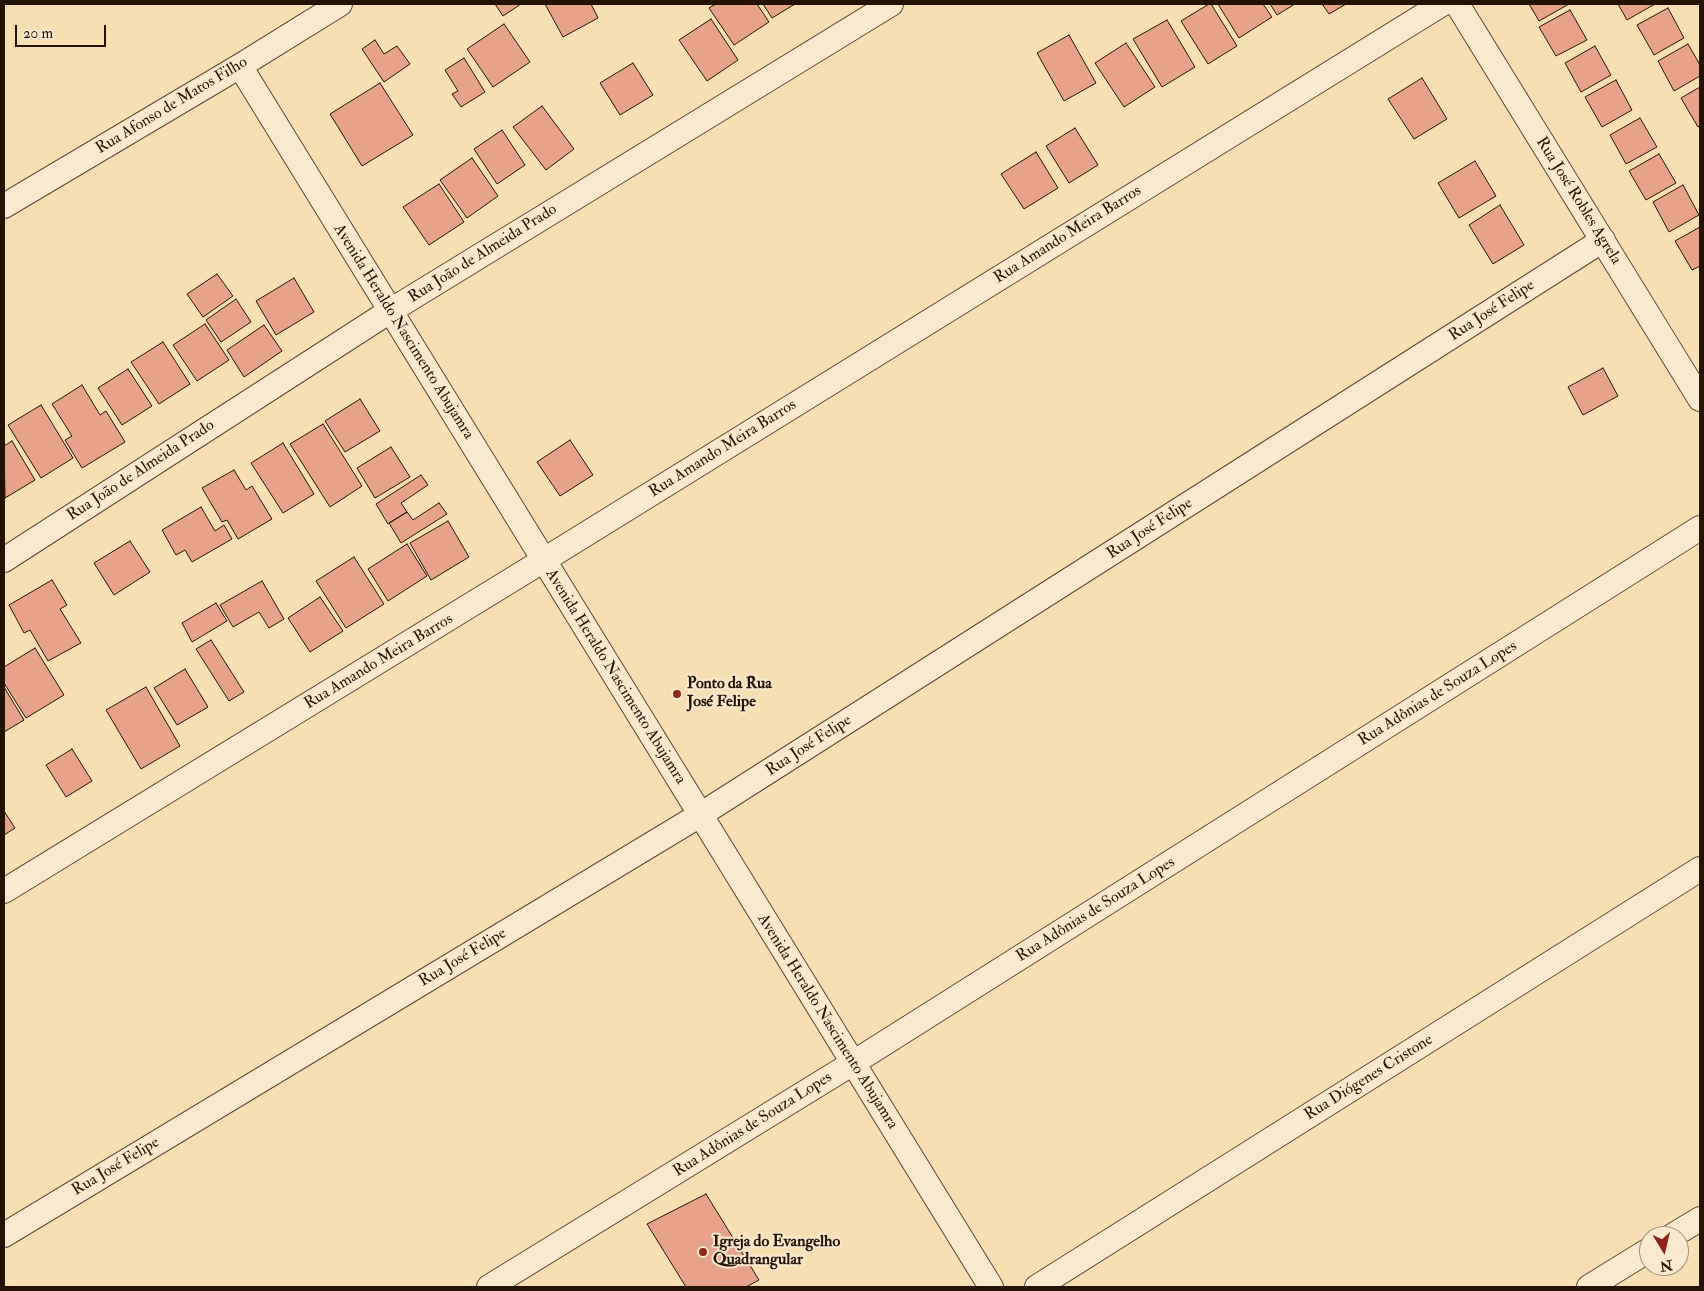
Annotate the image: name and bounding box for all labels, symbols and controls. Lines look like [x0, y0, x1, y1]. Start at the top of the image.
scale bar [18, 15, 109, 47]
text: 20 m [23, 24, 53, 43]
street label: Rua Afonso de Matos Filho [93, 53, 251, 159]
street label: Rua José Robles Agrela [1531, 134, 1625, 268]
street label: Rua Amando Meira Barros [991, 182, 1145, 288]
street label: Rua João de Almeida Prado [405, 200, 561, 308]
street label: Avenida Heraldo Nascimento Abujamra [329, 221, 477, 443]
street label: Rua José Felipe [1446, 276, 1538, 346]
street label: Rua Amando Meira Barros [646, 396, 800, 502]
street label: Rua João de Almeida Prado [64, 416, 218, 526]
street label: Rua José Felipe [1104, 494, 1196, 564]
street label: Avenida Heraldo Nascimento Abujamra [541, 566, 689, 788]
street label: Rua Amando Meira Barros [301, 610, 457, 714]
street label: Rua Adônias de Souza Lopes [1355, 637, 1521, 751]
place label: Ponto da Rua José Felipe [687, 675, 772, 713]
marker: Ponto da Rua José Felipe [671, 688, 683, 700]
street label: Rua José Felipe [763, 711, 855, 781]
street label: Rua Adônias de Souza Lopes [1013, 853, 1179, 967]
street label: Avenida Heraldo Nascimento Abujamra [753, 911, 901, 1133]
street label: Rua José Felipe [416, 924, 510, 992]
street label: Rua Diógenes Cristone [1301, 1031, 1437, 1125]
street label: Rua Adônias de Souza Lopes [670, 1068, 836, 1182]
street label: Rua José Felipe [69, 1133, 163, 1201]
north arrow [1639, 1226, 1689, 1276]
place label: Igreja do Evangelho Quadrangular [713, 1233, 840, 1271]
marker: Igreja do Evangelho Quadrangular [697, 1246, 709, 1258]
text: N [1659, 1256, 1674, 1275]

